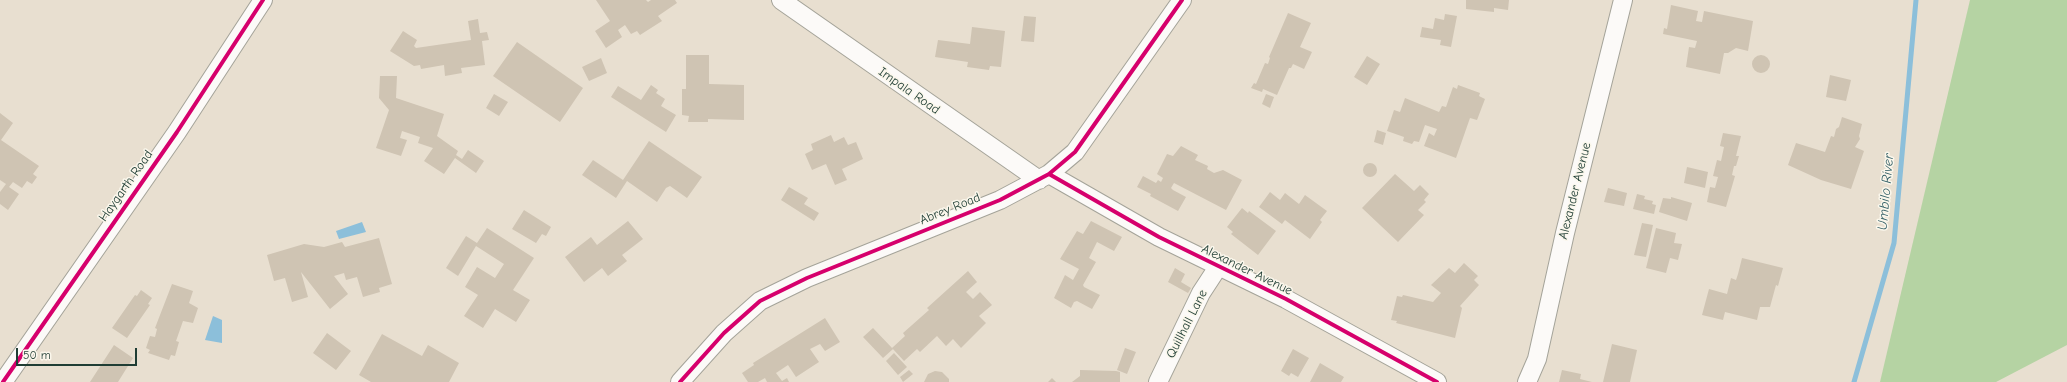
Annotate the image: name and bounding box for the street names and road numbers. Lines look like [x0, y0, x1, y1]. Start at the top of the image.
street label: Impala Road [875, 64, 943, 118]
street label: Alexander Avenue [1555, 141, 1595, 241]
street label: Haygarth Road [96, 147, 156, 225]
street label: Abrey Road [917, 190, 983, 228]
street label: Alexander Avenue [1199, 241, 1295, 299]
street label: Quillhall Lane [1163, 287, 1211, 361]

